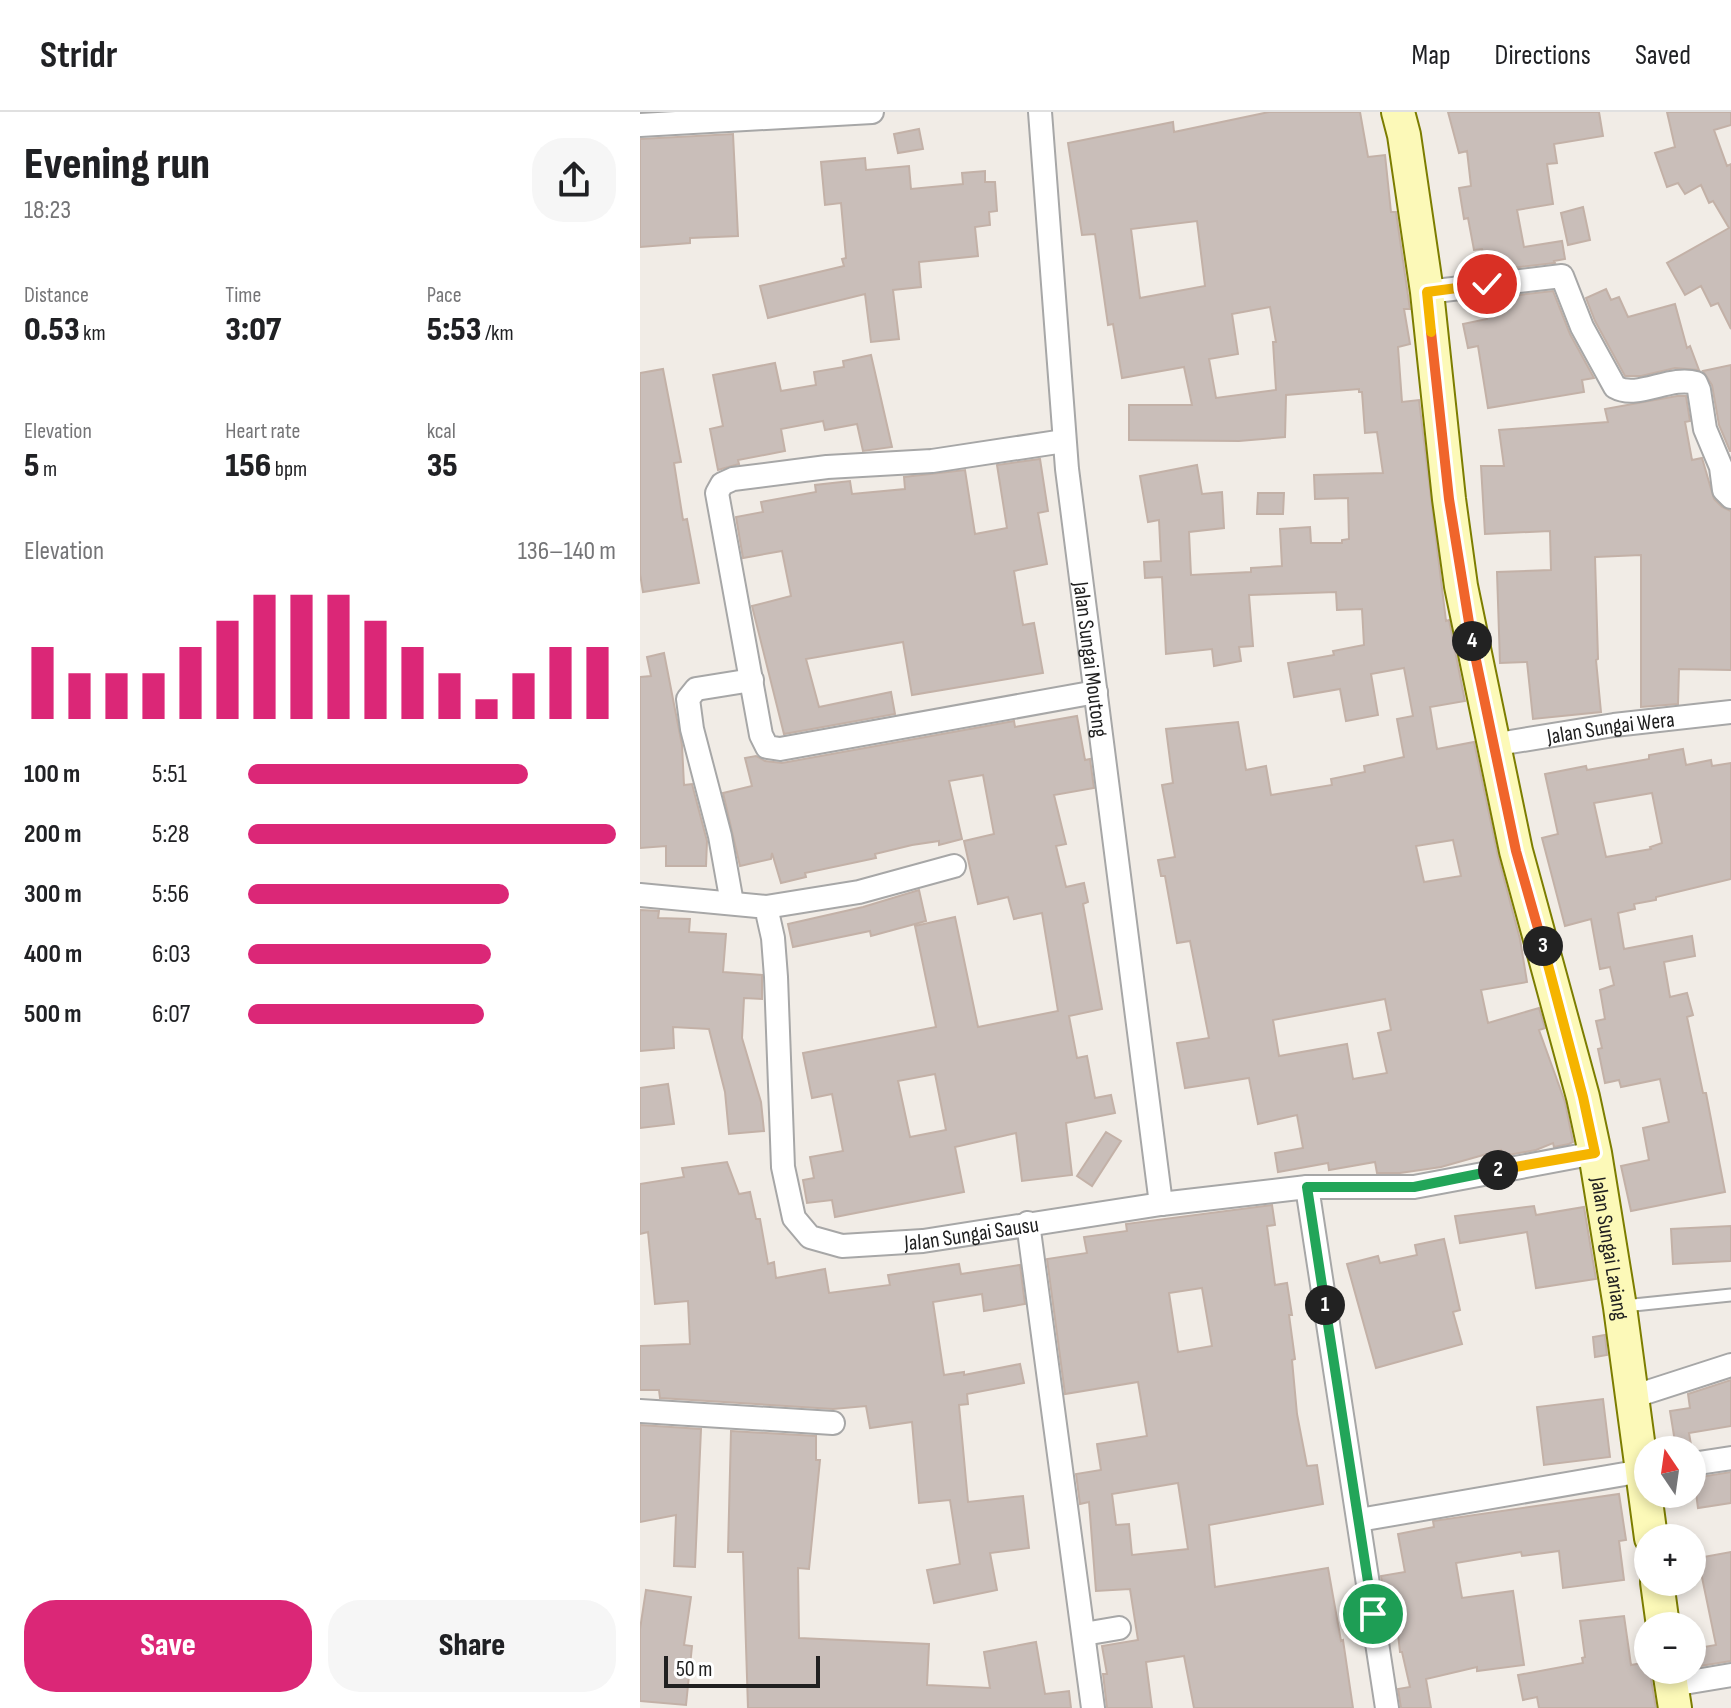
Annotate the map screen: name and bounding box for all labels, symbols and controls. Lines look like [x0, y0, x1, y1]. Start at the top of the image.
text: Stridr [40, 33, 117, 78]
text: Map [1412, 39, 1451, 72]
text: Directions [1495, 39, 1591, 72]
text: Saved [1635, 39, 1691, 72]
text: Evening run [24, 138, 210, 191]
button: share [532, 138, 616, 222]
text: 18:23 [24, 195, 71, 226]
pin [1453, 250, 1521, 318]
icon: check [1465, 262, 1509, 306]
text: Distance [24, 282, 89, 309]
text: Time [225, 282, 261, 309]
text: Pace [427, 282, 462, 309]
text: 0.53 [24, 309, 80, 350]
text: 3:07 [225, 309, 281, 350]
text: 5:53 [427, 309, 481, 350]
text: km [80, 320, 106, 347]
text: /km [481, 320, 514, 347]
text: Elevation [24, 418, 92, 445]
text: Heart rate [225, 418, 300, 445]
text: kcal [427, 418, 456, 445]
text: 5 [24, 445, 39, 486]
text: 156 [225, 445, 271, 486]
text: 35 [427, 445, 458, 486]
text: m [39, 456, 57, 483]
text: bpm [271, 456, 307, 483]
text: Elevation [24, 536, 104, 567]
text: 136–140 m [518, 536, 616, 567]
street label: Jalan Sungai Moutong [1066, 579, 1113, 739]
pin: 4 [1452, 621, 1492, 661]
text: 4 [1467, 627, 1477, 654]
street label: Jalan Sungai Wera [1544, 706, 1676, 751]
text: 100 m [24, 759, 80, 790]
text: 5:51 [152, 759, 187, 790]
text: 200 m [24, 819, 81, 850]
text: 5:28 [152, 819, 189, 850]
text: 300 m [24, 879, 82, 910]
text: 5:56 [152, 879, 189, 910]
pin: 3 [1523, 926, 1563, 966]
text: 3 [1538, 932, 1548, 959]
text: 400 m [24, 939, 82, 970]
text: 6:03 [152, 939, 191, 970]
text: 500 m [24, 999, 81, 1030]
text: 6:07 [152, 999, 190, 1030]
pin: 2 [1478, 1150, 1518, 1190]
text: 2 [1493, 1156, 1503, 1183]
street label: Jalan Sungai Lariang [1584, 1174, 1634, 1322]
street label: Jalan Sungai Sausu [903, 1211, 1041, 1257]
pin: 1 [1305, 1285, 1345, 1325]
text: 1 [1321, 1291, 1329, 1318]
north arrow [1634, 1436, 1706, 1508]
map controls [1634, 1436, 1706, 1684]
button: + [1634, 1524, 1706, 1596]
pin [1339, 1580, 1407, 1648]
icon: arrive [1351, 1592, 1395, 1636]
button: Save [24, 1600, 312, 1692]
button: Share [328, 1600, 616, 1692]
button: − [1634, 1612, 1706, 1684]
scale bar [664, 1652, 820, 1688]
text: 50 m [676, 1656, 712, 1683]

